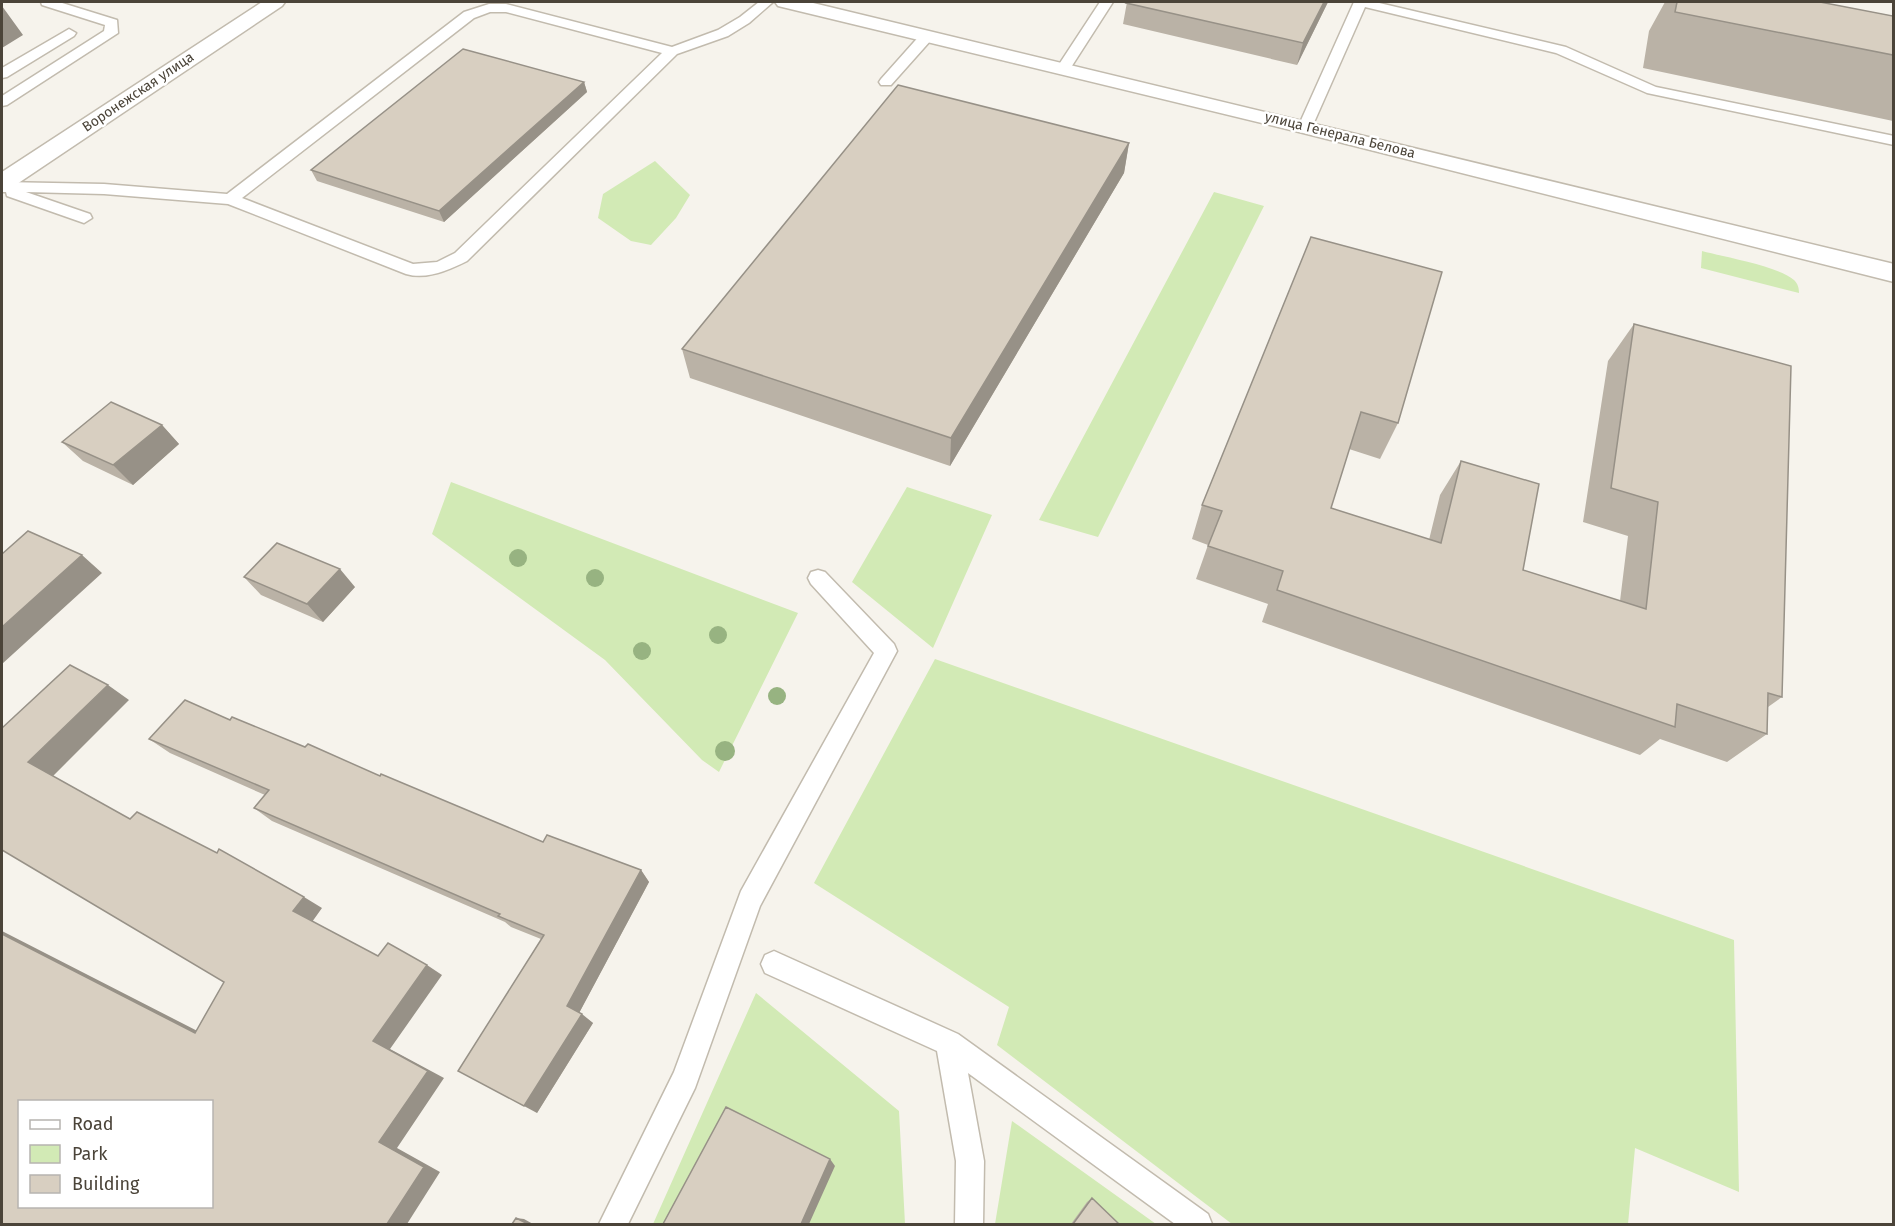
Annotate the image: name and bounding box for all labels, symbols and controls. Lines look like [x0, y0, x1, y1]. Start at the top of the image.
street label: Воронежская улица [79, 48, 197, 136]
street label: улица Генерала Белова [1263, 108, 1417, 162]
legend [18, 1100, 213, 1208]
text: Road [72, 1113, 114, 1135]
text: Park [72, 1143, 108, 1165]
text: Building [72, 1173, 140, 1195]

